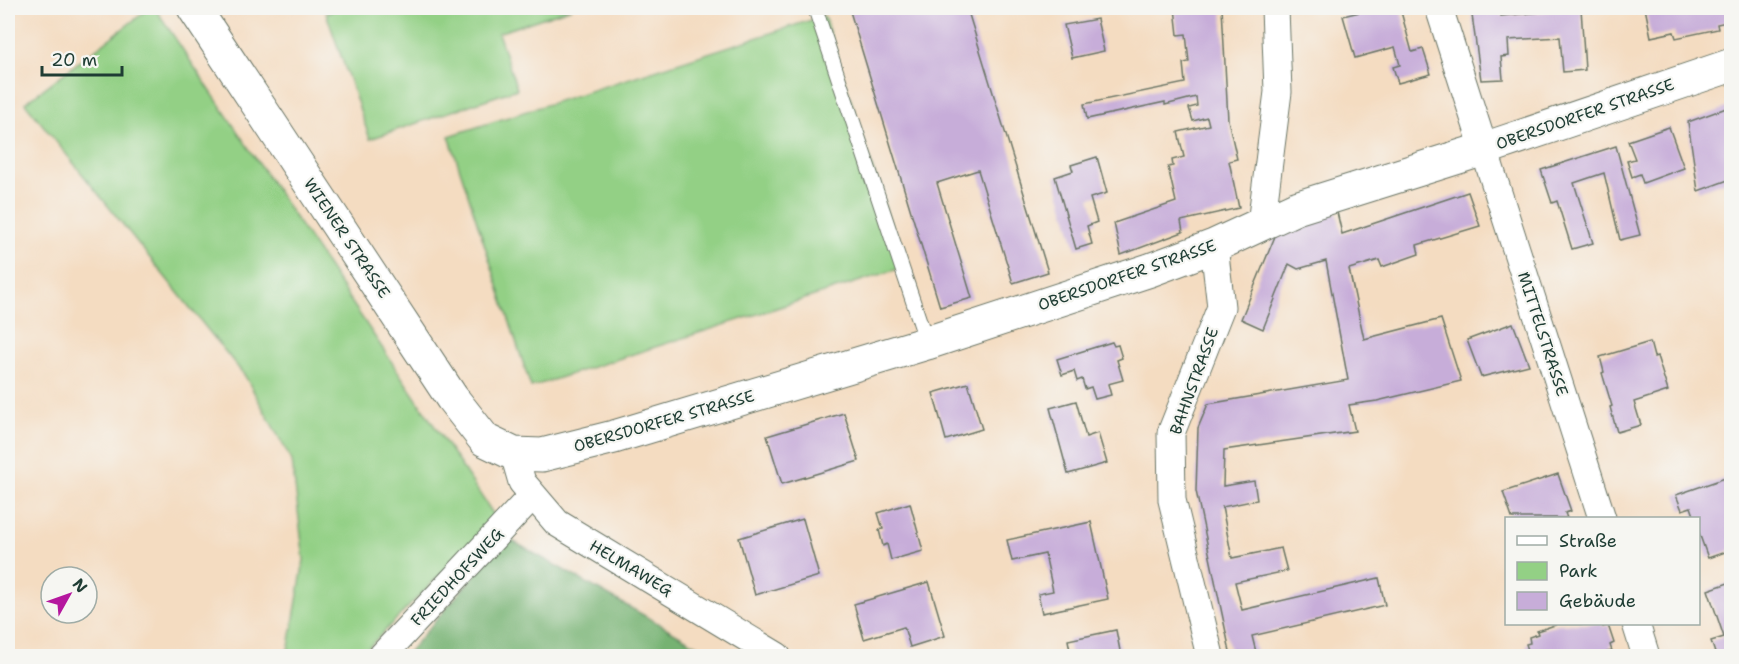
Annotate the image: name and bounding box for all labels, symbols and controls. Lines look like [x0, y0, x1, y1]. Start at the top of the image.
scale bar [42, 39, 122, 77]
text: 20 m [51, 48, 97, 72]
street label: OBERSDORFER STRASSE [1493, 74, 1677, 154]
street label: WIENER STRASSE [299, 174, 395, 302]
street label: OBERSDORFER STRASSE [1035, 235, 1219, 315]
street label: MITTELSTRASSE [1513, 269, 1573, 399]
street label: BAHNSTRASSE [1165, 324, 1223, 438]
street label: OBERSDORFER STRASSE [571, 385, 757, 457]
legend [1505, 517, 1700, 625]
street label: FRIEDHOFSWEG [406, 523, 508, 631]
text: Straße [1559, 529, 1617, 553]
street label: HELMAWEG [586, 535, 676, 601]
text: Park [1559, 559, 1598, 583]
north arrow [39, 565, 99, 625]
text: N [68, 574, 92, 597]
text: Gebäude [1559, 589, 1636, 613]

